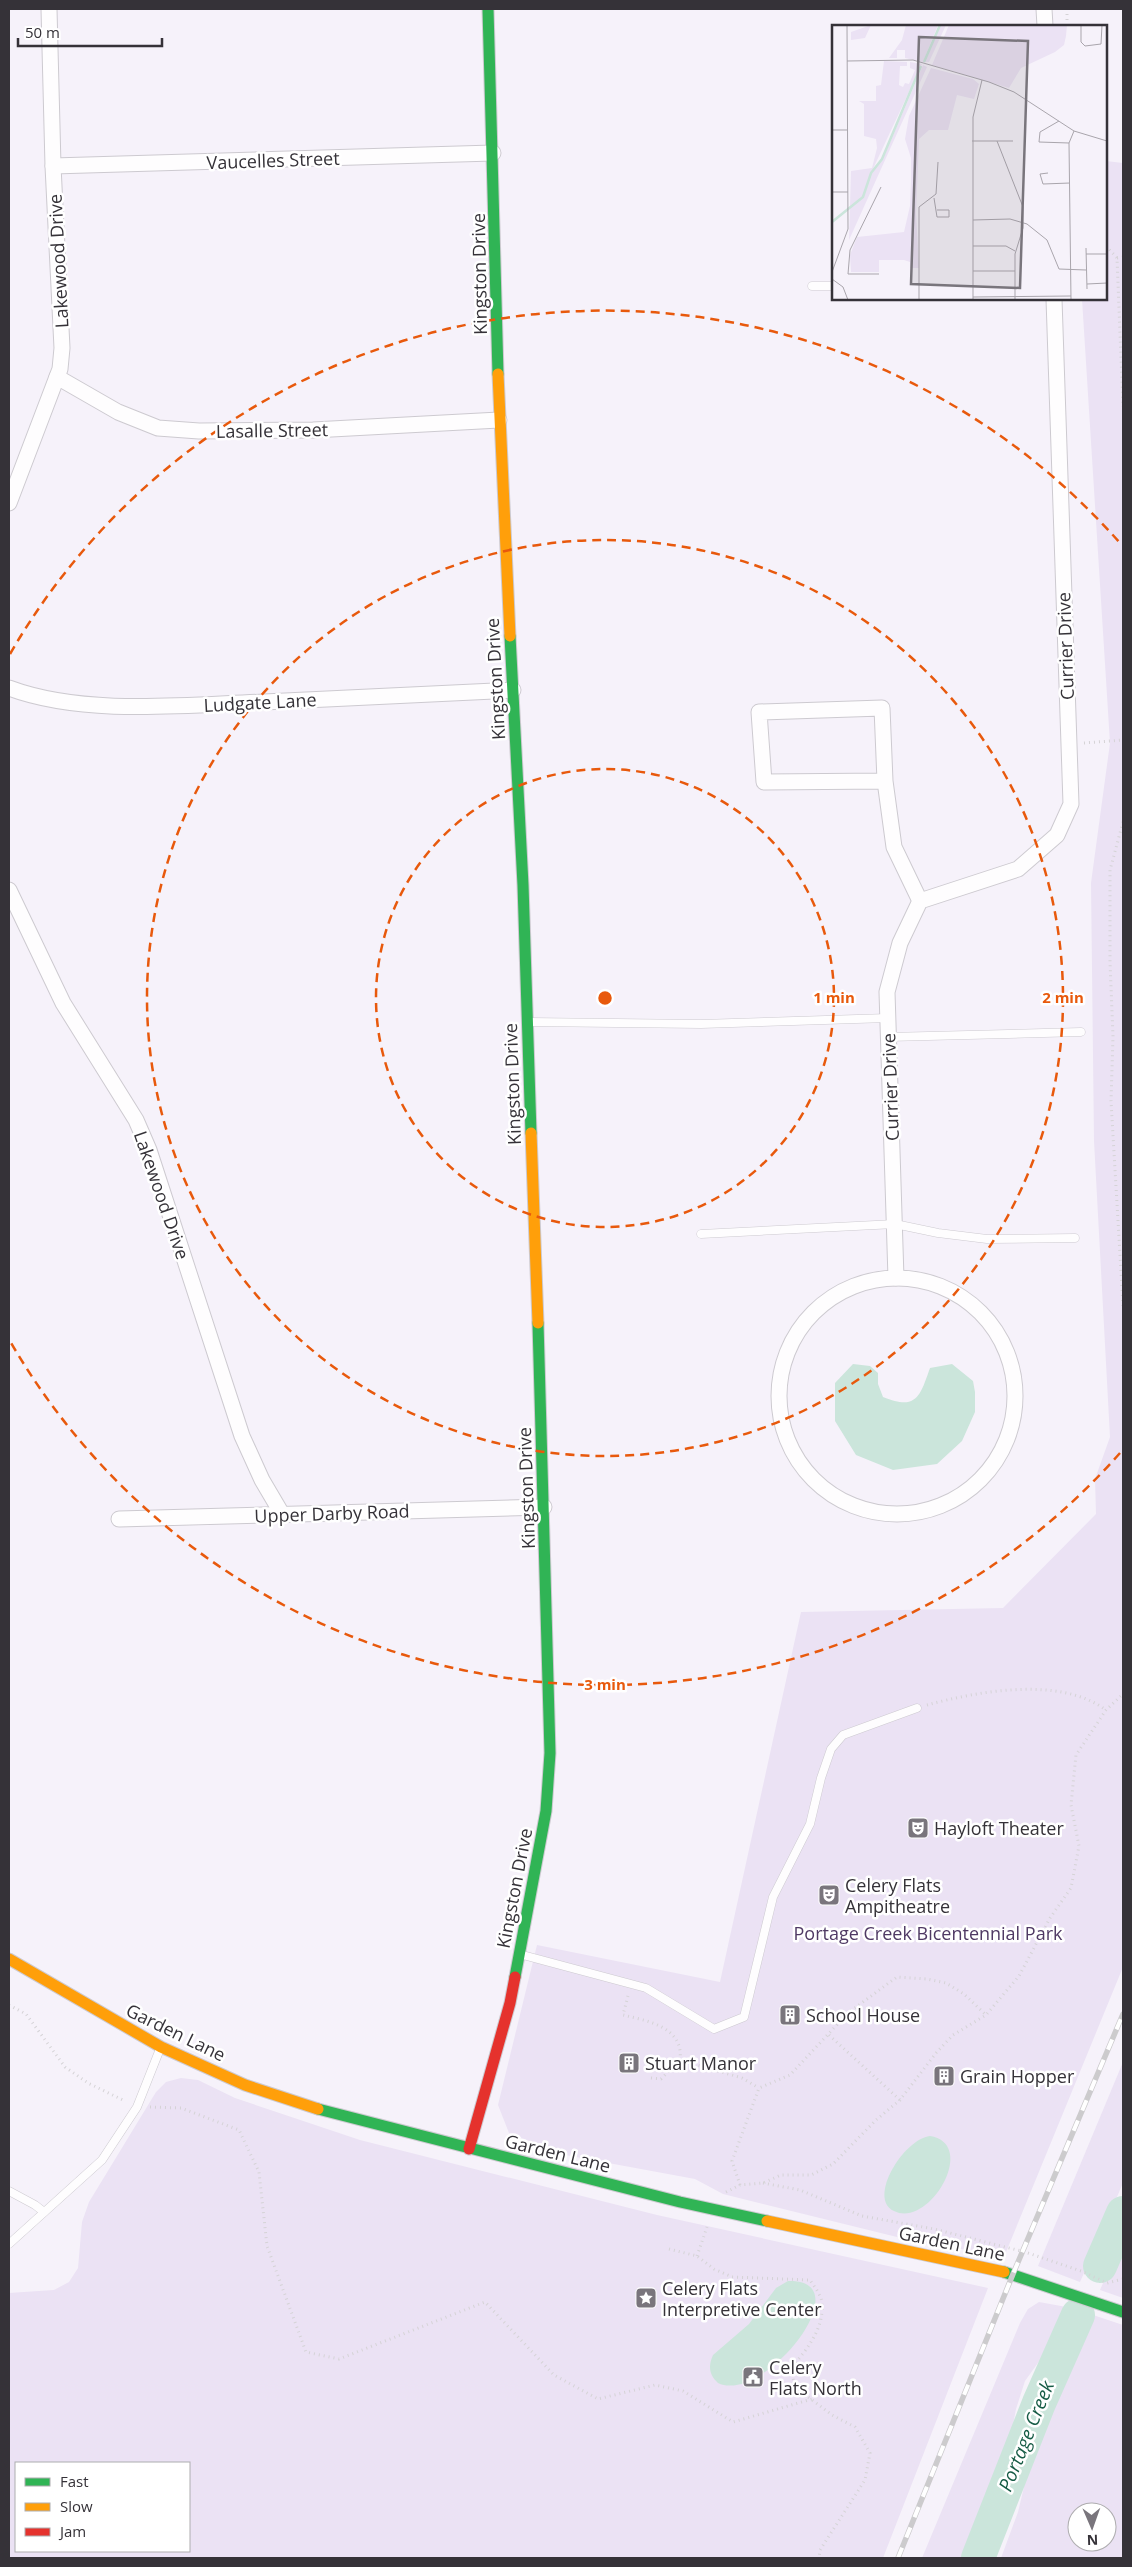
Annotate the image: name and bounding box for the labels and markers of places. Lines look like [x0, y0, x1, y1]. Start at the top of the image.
centre of rings [596, 989, 614, 1007]
theatre icon: Hayloft Theater [906, 1816, 930, 1840]
place label: Hayloft Theater [934, 1816, 1064, 1840]
place label: Celery Flats Ampitheatre [845, 1873, 950, 1918]
theatre icon: Celery Flats Ampitheatre [817, 1883, 841, 1907]
building icon: School House [778, 2003, 802, 2027]
place label: School House [806, 2003, 920, 2027]
building icon: Stuart Manor [617, 2051, 641, 2075]
place label: Stuart Manor [645, 2051, 757, 2075]
building icon: Grain Hopper [932, 2064, 956, 2088]
place label: Grain Hopper [960, 2064, 1075, 2088]
place label: Celery Flats Interpretive Center [662, 2276, 822, 2321]
place icon: Celery Flats Interpretive Center [634, 2286, 658, 2310]
place label: Celery Flats North [769, 2355, 862, 2400]
public building icon: Celery Flats North [741, 2365, 765, 2389]

